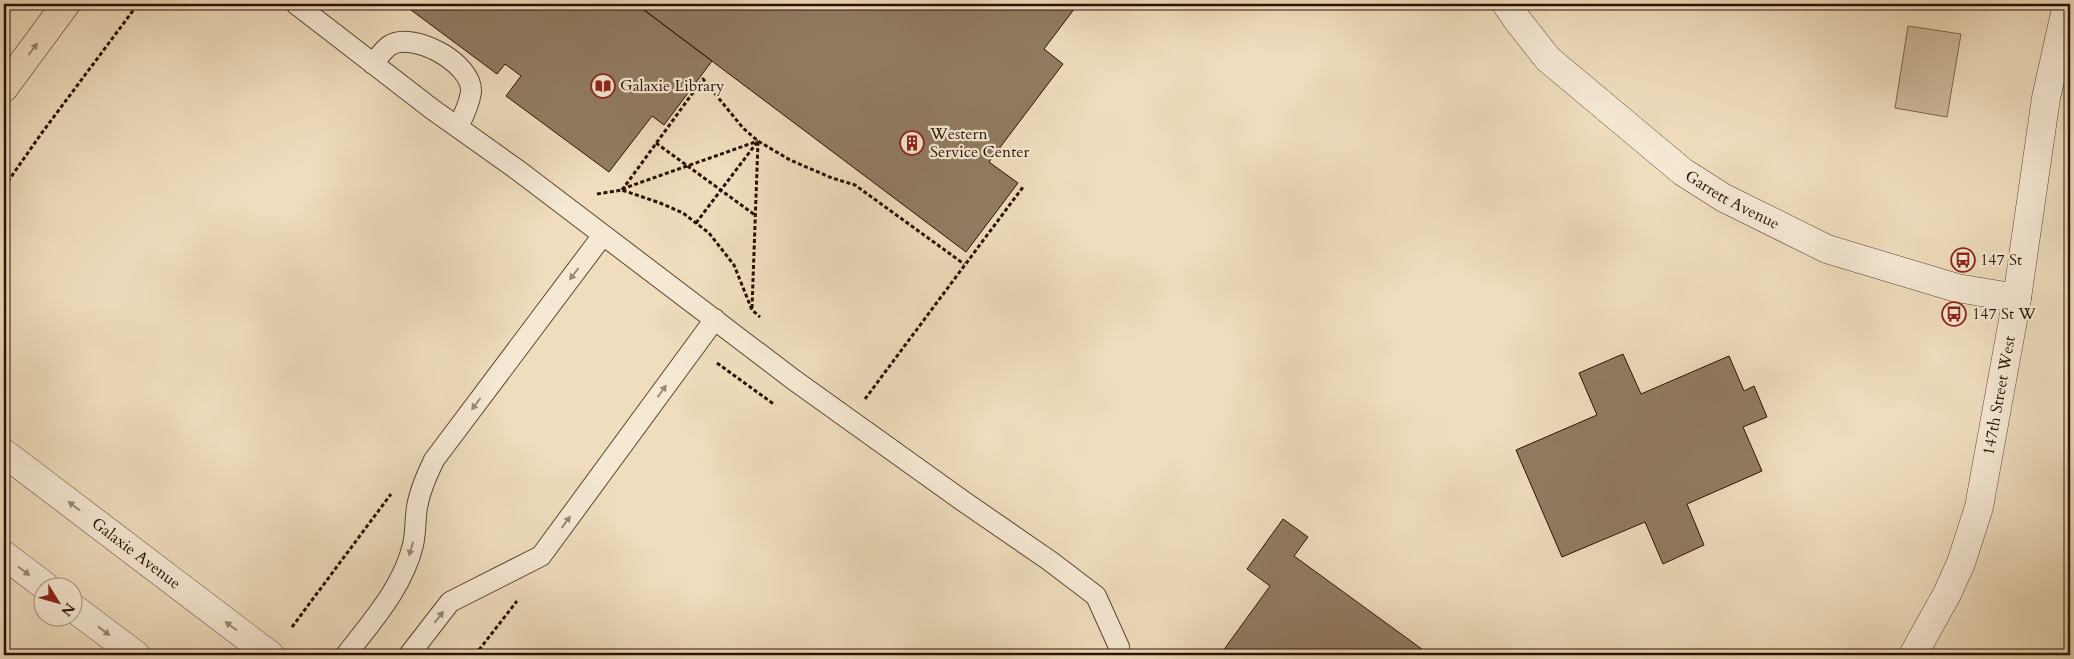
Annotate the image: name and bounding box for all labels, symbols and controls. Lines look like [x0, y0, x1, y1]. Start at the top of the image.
one-way arrow [28, 42, 38, 56]
library icon: Galaxie Library [590, 73, 616, 99]
place label: Galaxie Library [620, 75, 725, 97]
place label: Western Service Center [929, 123, 1029, 163]
building icon: Western Service Center [899, 130, 925, 156]
street label: Garrett Avenue [1681, 165, 1783, 235]
bus stop icon: 147 St [1950, 247, 1976, 273]
place label: 147 St [1980, 249, 2022, 271]
one-way arrow [569, 267, 579, 281]
bus stop icon: 147 St W [1941, 301, 1967, 327]
place label: 147 St W [1972, 303, 2036, 325]
street label: 147th Street West [1978, 334, 2021, 457]
one-way arrow [657, 384, 667, 398]
one-way arrow [471, 397, 482, 410]
one-way arrow [67, 501, 81, 511]
street label: Galaxie Avenue [87, 512, 185, 594]
one-way arrow [561, 515, 571, 529]
one-way arrow [407, 541, 415, 556]
one-way arrow [18, 565, 31, 576]
north arrow [32, 576, 82, 626]
text: N [57, 599, 79, 620]
one-way arrow [433, 611, 444, 624]
one-way arrow [225, 620, 238, 631]
one-way arrow [97, 626, 110, 637]

